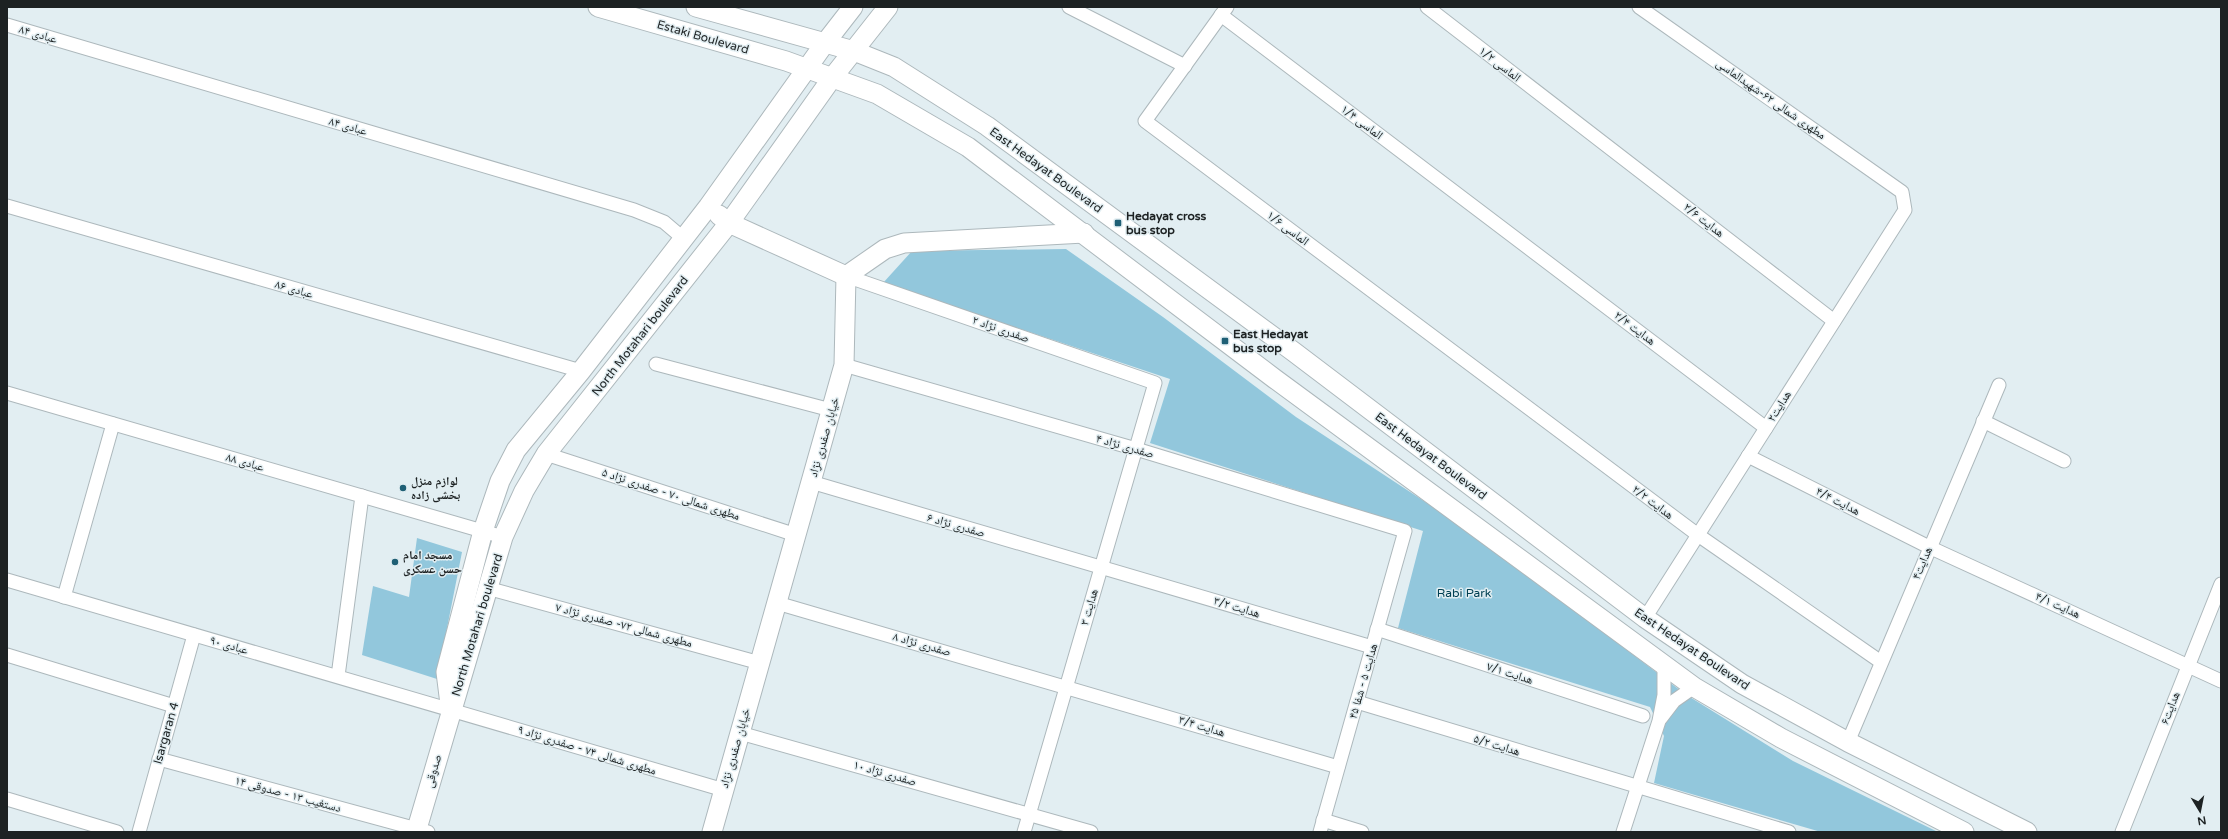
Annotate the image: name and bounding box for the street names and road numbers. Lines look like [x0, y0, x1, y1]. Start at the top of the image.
street label: Estaki Boulevard [655, 17, 751, 57]
street label: عبادی ۸۴ [17, 22, 59, 46]
street label: الماسی ۱/۲ [1476, 43, 1524, 85]
street label: مطهری شمالی ۶۲-شهیدالماسی [1713, 56, 1828, 142]
street label: الماسی ۱/۴ [1338, 102, 1386, 142]
street label: عبادی ۸۴ [327, 114, 369, 138]
street label: East Hedayat Boulevard [987, 124, 1105, 216]
street label: هدایت ۲/۶ [1681, 200, 1727, 240]
street label: الماسی ۱/۶ [1264, 208, 1312, 248]
street label: North Motahari boulevard [589, 273, 691, 399]
street label: عبادی ۸۶ [273, 277, 315, 301]
street label: هدایت ۲/۴ [1612, 308, 1658, 348]
street label: صفدری نژاد ۲ [971, 313, 1031, 345]
street label: هدایت۲ [1764, 388, 1794, 424]
street label: خیابان صفدری نژاد [806, 395, 843, 479]
street label: East Hedayat Boulevard [1373, 410, 1489, 502]
street label: صفدری نژاد ۴ [1095, 431, 1155, 461]
street label: عبادی ۸۸ [224, 450, 266, 474]
street label: مطهری شمالی ۷۰ - صفدری نژاد ۵ [600, 465, 742, 523]
street label: هدایت ۲/۲ [1630, 482, 1676, 522]
street label: هدایت ۴/۴ [1813, 484, 1862, 518]
street label: صفدری نژاد ۶ [926, 510, 986, 540]
street label: هدایت۴ [1909, 545, 1935, 581]
street label: North Motahari boulevard [449, 552, 505, 698]
street label: هدایت ۳ [1077, 587, 1101, 627]
street label: هدایت ۴/۱ [2033, 589, 2083, 621]
street label: هدایت ۳/۲ [1212, 593, 1262, 621]
street label: مطهری شمالی ۷۲- صفدری نژاد ۷ [554, 600, 694, 650]
street label: East Hedayat Boulevard [1632, 605, 1752, 693]
street label: صفدری نژاد ۸ [892, 629, 952, 659]
street label: عبادی ۹۰ [208, 633, 250, 657]
street label: هدایت ۵ - شفا ۴۵ [1346, 642, 1381, 720]
street label: هدایت ۷/۱ [1485, 659, 1535, 687]
street label: هدایت۶ [2157, 690, 2183, 726]
street label: Isargaran 4 [150, 700, 182, 766]
street label: خیابان صفدری نژاد [717, 706, 754, 790]
street label: هدایت ۳/۴ [1177, 712, 1227, 740]
street label: مطهری شمالی ۷۴ - صفدری نژاد ۹ [516, 722, 658, 778]
street label: هدایت ۵/۲ [1472, 731, 1522, 759]
street label: صدوقی [422, 753, 444, 789]
street label: صفدری نژاد ۱۰ [852, 757, 918, 789]
street label: دستغیب ۱۳ - صدوقی ۱۴ [233, 773, 343, 815]

